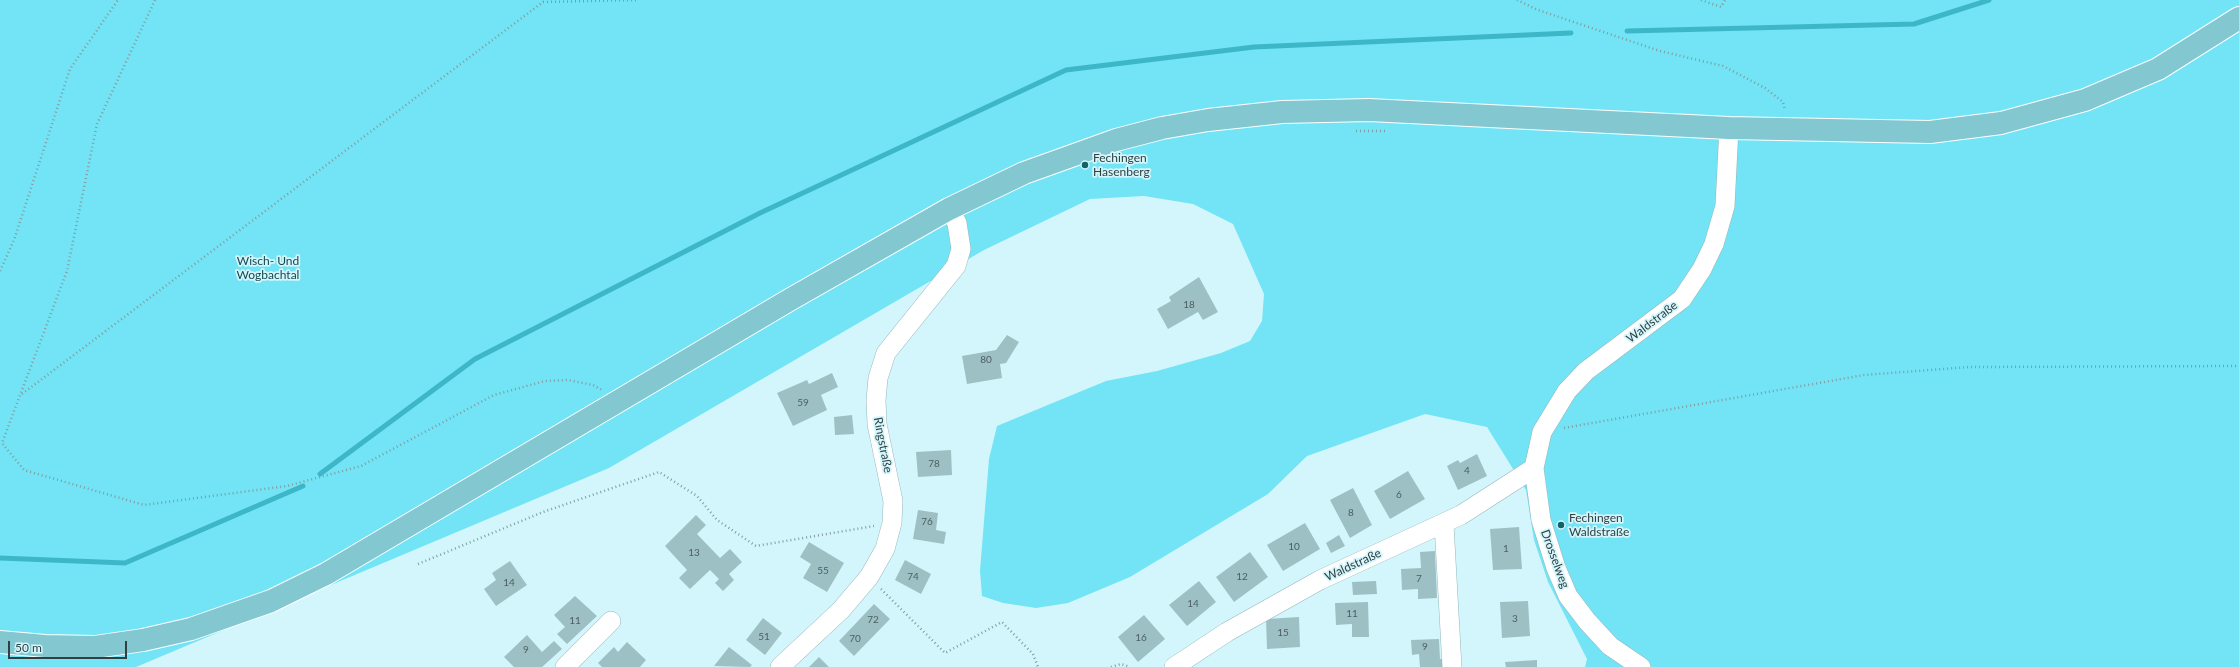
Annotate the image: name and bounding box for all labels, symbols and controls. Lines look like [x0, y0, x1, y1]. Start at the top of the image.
place label: Fechingen Hasenberg [1093, 151, 1150, 179]
marker: Fechingen Hasenberg [1080, 160, 1090, 170]
park label: Wisch- Und Wogbachtal [237, 254, 299, 282]
street label: Waldstraße [1624, 298, 1680, 346]
house number: 18 [1183, 299, 1195, 311]
house number: 80 [980, 354, 992, 366]
house number: 59 [797, 397, 809, 409]
street label: Ringstraße [871, 416, 895, 474]
house number: 78 [928, 458, 940, 470]
house number: 4 [1464, 465, 1470, 477]
house number: 6 [1396, 489, 1402, 501]
house number: 8 [1348, 507, 1354, 519]
place label: Fechingen Waldstraße [1569, 511, 1629, 539]
house number: 76 [921, 516, 933, 528]
marker: Fechingen Waldstraße [1556, 520, 1566, 530]
street label: Drosselweg [1538, 528, 1572, 590]
house number: 10 [1288, 541, 1300, 553]
house number: 1 [1503, 543, 1509, 555]
street label: Waldstraße [1323, 546, 1383, 584]
house number: 13 [688, 547, 700, 559]
house number: 55 [817, 565, 829, 577]
house number: 74 [907, 571, 919, 583]
house number: 12 [1236, 571, 1248, 583]
house number: 7 [1416, 573, 1422, 585]
house number: 14 [503, 577, 515, 589]
house number: 14 [1187, 598, 1199, 610]
house number: 11 [1346, 608, 1358, 620]
house number: 3 [1512, 613, 1518, 625]
house number: 72 [867, 614, 879, 626]
house number: 11 [569, 615, 581, 627]
house number: 15 [1277, 627, 1289, 639]
house number: 51 [758, 631, 770, 643]
house number: 16 [1135, 632, 1147, 644]
scale bar [10, 633, 129, 659]
house number: 70 [849, 633, 861, 645]
text: 50 m [15, 640, 42, 655]
house number: 9 [1422, 641, 1428, 653]
house number: 9 [523, 644, 529, 656]

